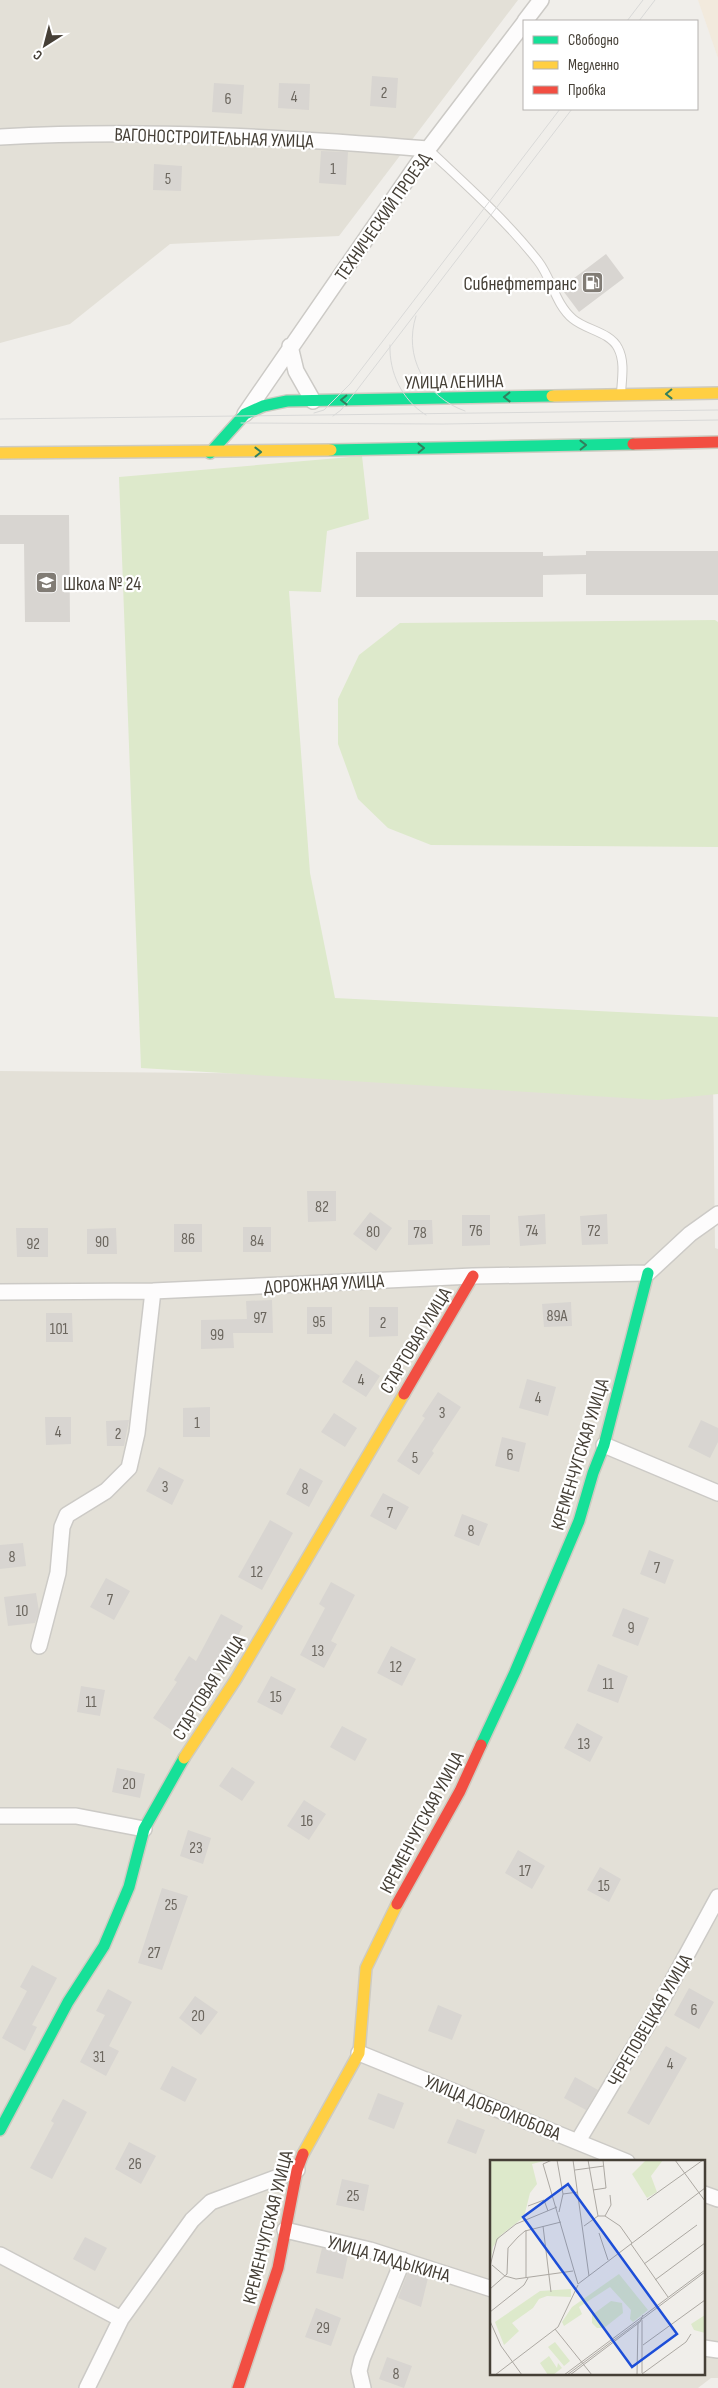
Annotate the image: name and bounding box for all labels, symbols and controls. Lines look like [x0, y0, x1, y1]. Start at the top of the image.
north arrow [20, 20, 70, 70]
legend [523, 20, 698, 110]
text: Свободно [568, 31, 619, 50]
text: С [30, 46, 46, 64]
text: Медленно [568, 56, 619, 75]
text: Пробка [568, 81, 606, 100]
house number: 2 [381, 84, 387, 103]
house number: 4 [291, 88, 298, 107]
house number: 6 [224, 90, 232, 109]
street label: ВАГОНОСТРОИТЕЛЬНАЯ УЛИЦА [114, 124, 315, 153]
street label: ТЕХНИЧЕСКИЙ ПРОЕЗД [330, 148, 436, 286]
house number: 1 [330, 160, 336, 179]
house number: 5 [165, 170, 171, 189]
fuel station icon: Сибнефтетранс [581, 271, 605, 295]
place label: Сибнефтетранс [463, 273, 577, 296]
street label: УЛИЦА ЛЕНИНА [404, 370, 504, 395]
one-way arrow [665, 389, 673, 400]
one-way arrow [503, 392, 511, 403]
one-way arrow [340, 395, 348, 405]
one-way arrow [580, 440, 587, 450]
one-way arrow [417, 443, 425, 454]
one-way arrow [255, 447, 263, 457]
school or university icon: Школа № 24 [35, 571, 59, 595]
place label: Школа № 24 [63, 573, 141, 596]
house number: 82 [315, 1198, 329, 1217]
house number: 76 [469, 1222, 483, 1241]
house number: 74 [526, 1222, 538, 1241]
house number: 72 [588, 1222, 600, 1241]
house number: 80 [366, 1223, 380, 1242]
house number: 78 [413, 1224, 427, 1243]
house number: 86 [181, 1230, 195, 1249]
house number: 84 [250, 1232, 264, 1251]
house number: 90 [95, 1233, 109, 1252]
house number: 92 [26, 1235, 40, 1254]
street label: ДОРОЖНАЯ УЛИЦА [263, 1270, 386, 1299]
street label: СТАРТОВАЯ УЛИЦА [376, 1283, 457, 1398]
house number: 89А [547, 1307, 568, 1326]
house number: 97 [253, 1309, 267, 1328]
house number: 95 [312, 1313, 326, 1332]
house number: 2 [380, 1314, 386, 1333]
house number: 101 [50, 1320, 69, 1339]
house number: 99 [210, 1326, 224, 1345]
house number: 4 [358, 1371, 365, 1390]
street label: КРЕМЕНЧУГСКАЯ УЛИЦА [546, 1375, 615, 1533]
house number: 4 [535, 1389, 542, 1408]
house number: 3 [439, 1404, 445, 1423]
house number: 1 [194, 1414, 200, 1433]
house number: 4 [55, 1423, 62, 1442]
house number: 2 [115, 1425, 121, 1444]
house number: 6 [506, 1446, 514, 1465]
house number: 5 [412, 1449, 418, 1468]
house number: 3 [162, 1478, 168, 1497]
house number: 8 [301, 1480, 309, 1499]
house number: 7 [387, 1504, 394, 1523]
house number: 8 [467, 1522, 475, 1541]
house number: 8 [8, 1548, 16, 1567]
house number: 7 [654, 1559, 661, 1578]
house number: 12 [251, 1563, 263, 1582]
house number: 7 [107, 1591, 114, 1610]
house number: 10 [16, 1602, 28, 1621]
house number: 9 [627, 1619, 635, 1638]
street label: СТАРТОВАЯ УЛИЦА [168, 1630, 251, 1745]
house number: 13 [312, 1642, 324, 1661]
house number: 12 [390, 1658, 402, 1677]
house number: 11 [602, 1675, 614, 1694]
house number: 15 [270, 1688, 282, 1707]
house number: 11 [85, 1693, 97, 1712]
house number: 13 [578, 1735, 590, 1754]
street label: КРЕМЕНЧУГСКАЯ УЛИЦА [375, 1747, 470, 1898]
house number: 20 [122, 1775, 136, 1794]
house number: 16 [301, 1812, 313, 1831]
house number: 23 [189, 1839, 203, 1858]
house number: 17 [519, 1862, 532, 1881]
house number: 15 [598, 1877, 610, 1896]
house number: 25 [164, 1896, 178, 1915]
house number: 27 [147, 1944, 161, 1963]
street label: ЧЕРЕПОВЕЦКАЯ УЛИЦА [603, 1950, 698, 2091]
house number: 6 [690, 2001, 698, 2020]
house number: 20 [191, 2007, 205, 2026]
house number: 31 [93, 2048, 106, 2067]
house number: 4 [667, 2055, 674, 2074]
street label: УЛИЦА ДОБРОЛЮБОВА [421, 2071, 565, 2147]
street label: КРЕМЕНЧУГСКАЯ УЛИЦА [238, 2147, 299, 2307]
house number: 26 [128, 2155, 142, 2174]
inset map [490, 2160, 706, 2376]
house number: 25 [346, 2187, 360, 2206]
street label: УЛИЦА ТАЛДЫКИНА [325, 2231, 453, 2288]
house number: 29 [316, 2319, 330, 2338]
house number: 8 [392, 2365, 400, 2384]

